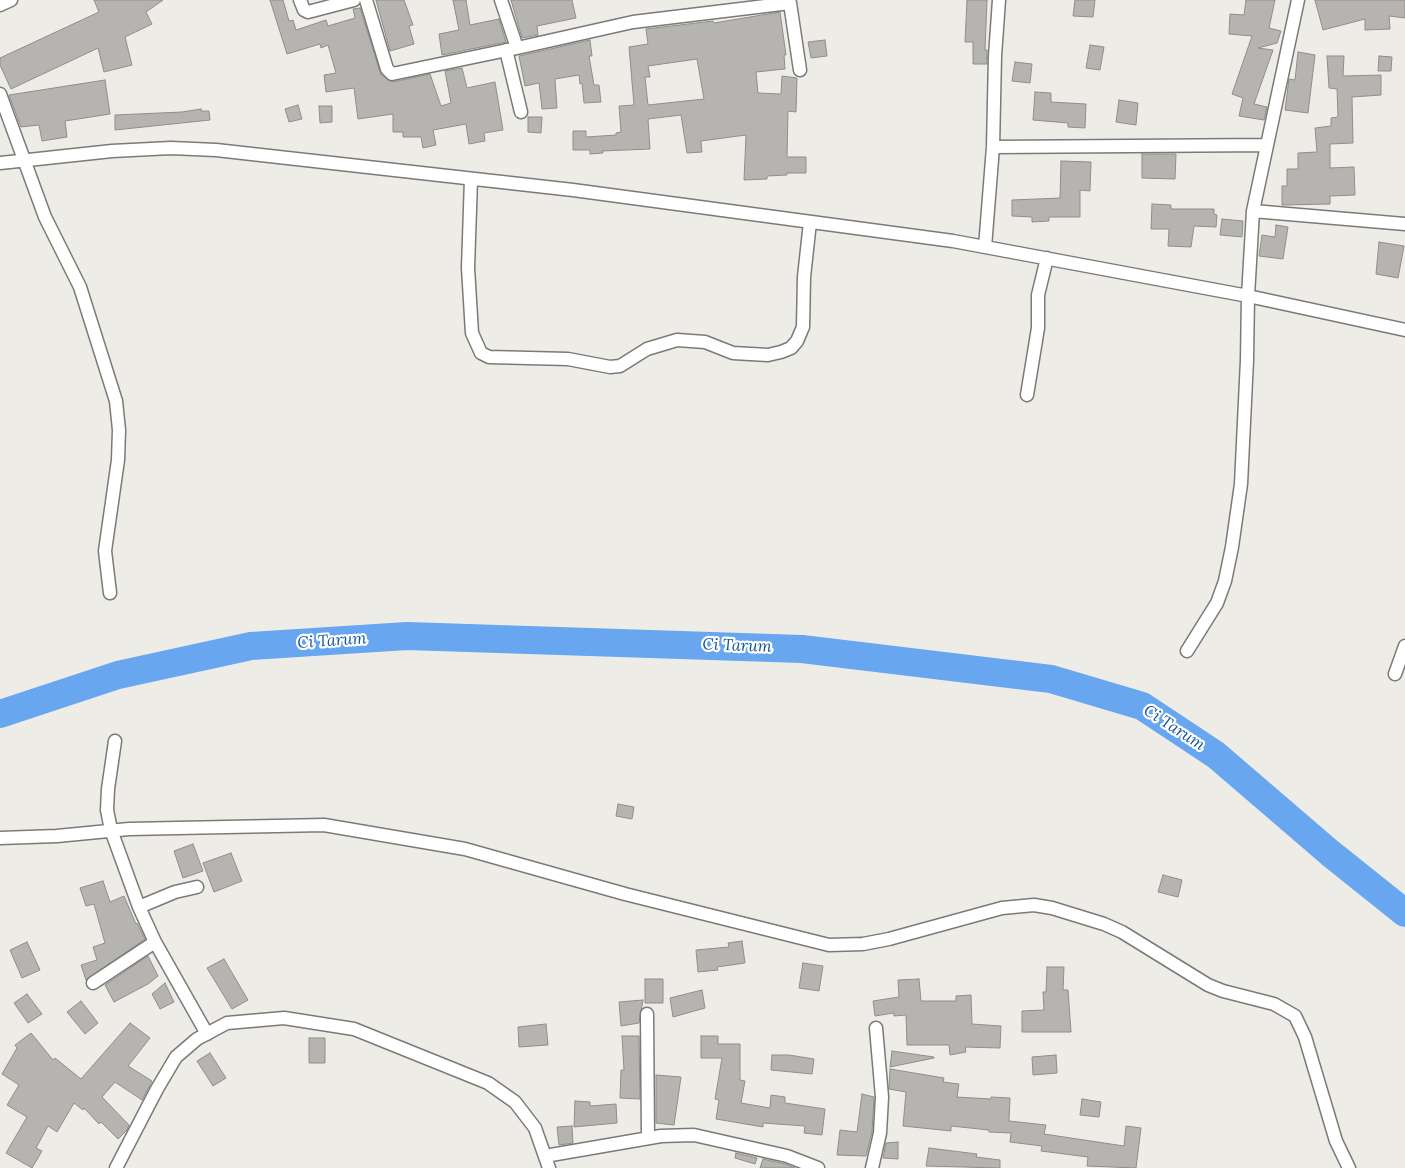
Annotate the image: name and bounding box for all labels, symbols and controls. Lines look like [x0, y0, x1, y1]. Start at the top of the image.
water label: Ci Tarum [297, 629, 367, 653]
water label: Ci Tarum [702, 635, 772, 657]
water label: Ci Tarum [1140, 701, 1208, 755]

